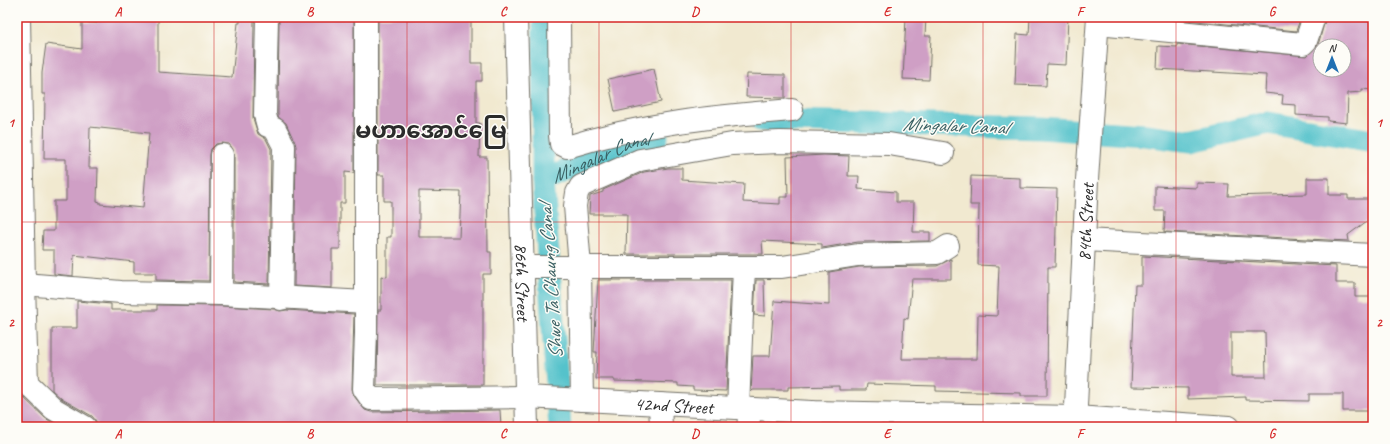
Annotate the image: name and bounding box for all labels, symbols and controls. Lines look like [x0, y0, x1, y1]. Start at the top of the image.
text: A [115, 4, 123, 20]
text: B [307, 4, 315, 20]
text: C [500, 4, 508, 20]
text: D [691, 4, 700, 20]
text: E [884, 4, 893, 20]
text: F [1077, 4, 1086, 20]
text: G [1269, 4, 1277, 20]
north arrow [1312, 38, 1352, 78]
text: N [1329, 41, 1338, 55]
water label: Mingalar Canal [902, 111, 1014, 140]
district label: မဟာအောင်မြေ [355, 114, 507, 149]
text: 1 [8, 115, 16, 131]
text: 1 [1376, 115, 1384, 131]
water label: Mingalar Canal [547, 125, 657, 189]
street label: 84th Street [1072, 181, 1100, 262]
water label: Shwe Ta Chaung Canal [532, 197, 568, 360]
street label: 86th Street [509, 243, 535, 323]
text: 2 [8, 315, 15, 331]
text: 2 [1376, 315, 1383, 331]
street label: 42nd Street [634, 392, 715, 420]
text: A [115, 426, 123, 442]
text: B [307, 426, 315, 442]
text: C [500, 426, 508, 442]
text: D [691, 426, 700, 442]
text: E [884, 426, 893, 442]
text: F [1077, 426, 1086, 442]
text: G [1269, 426, 1277, 442]

